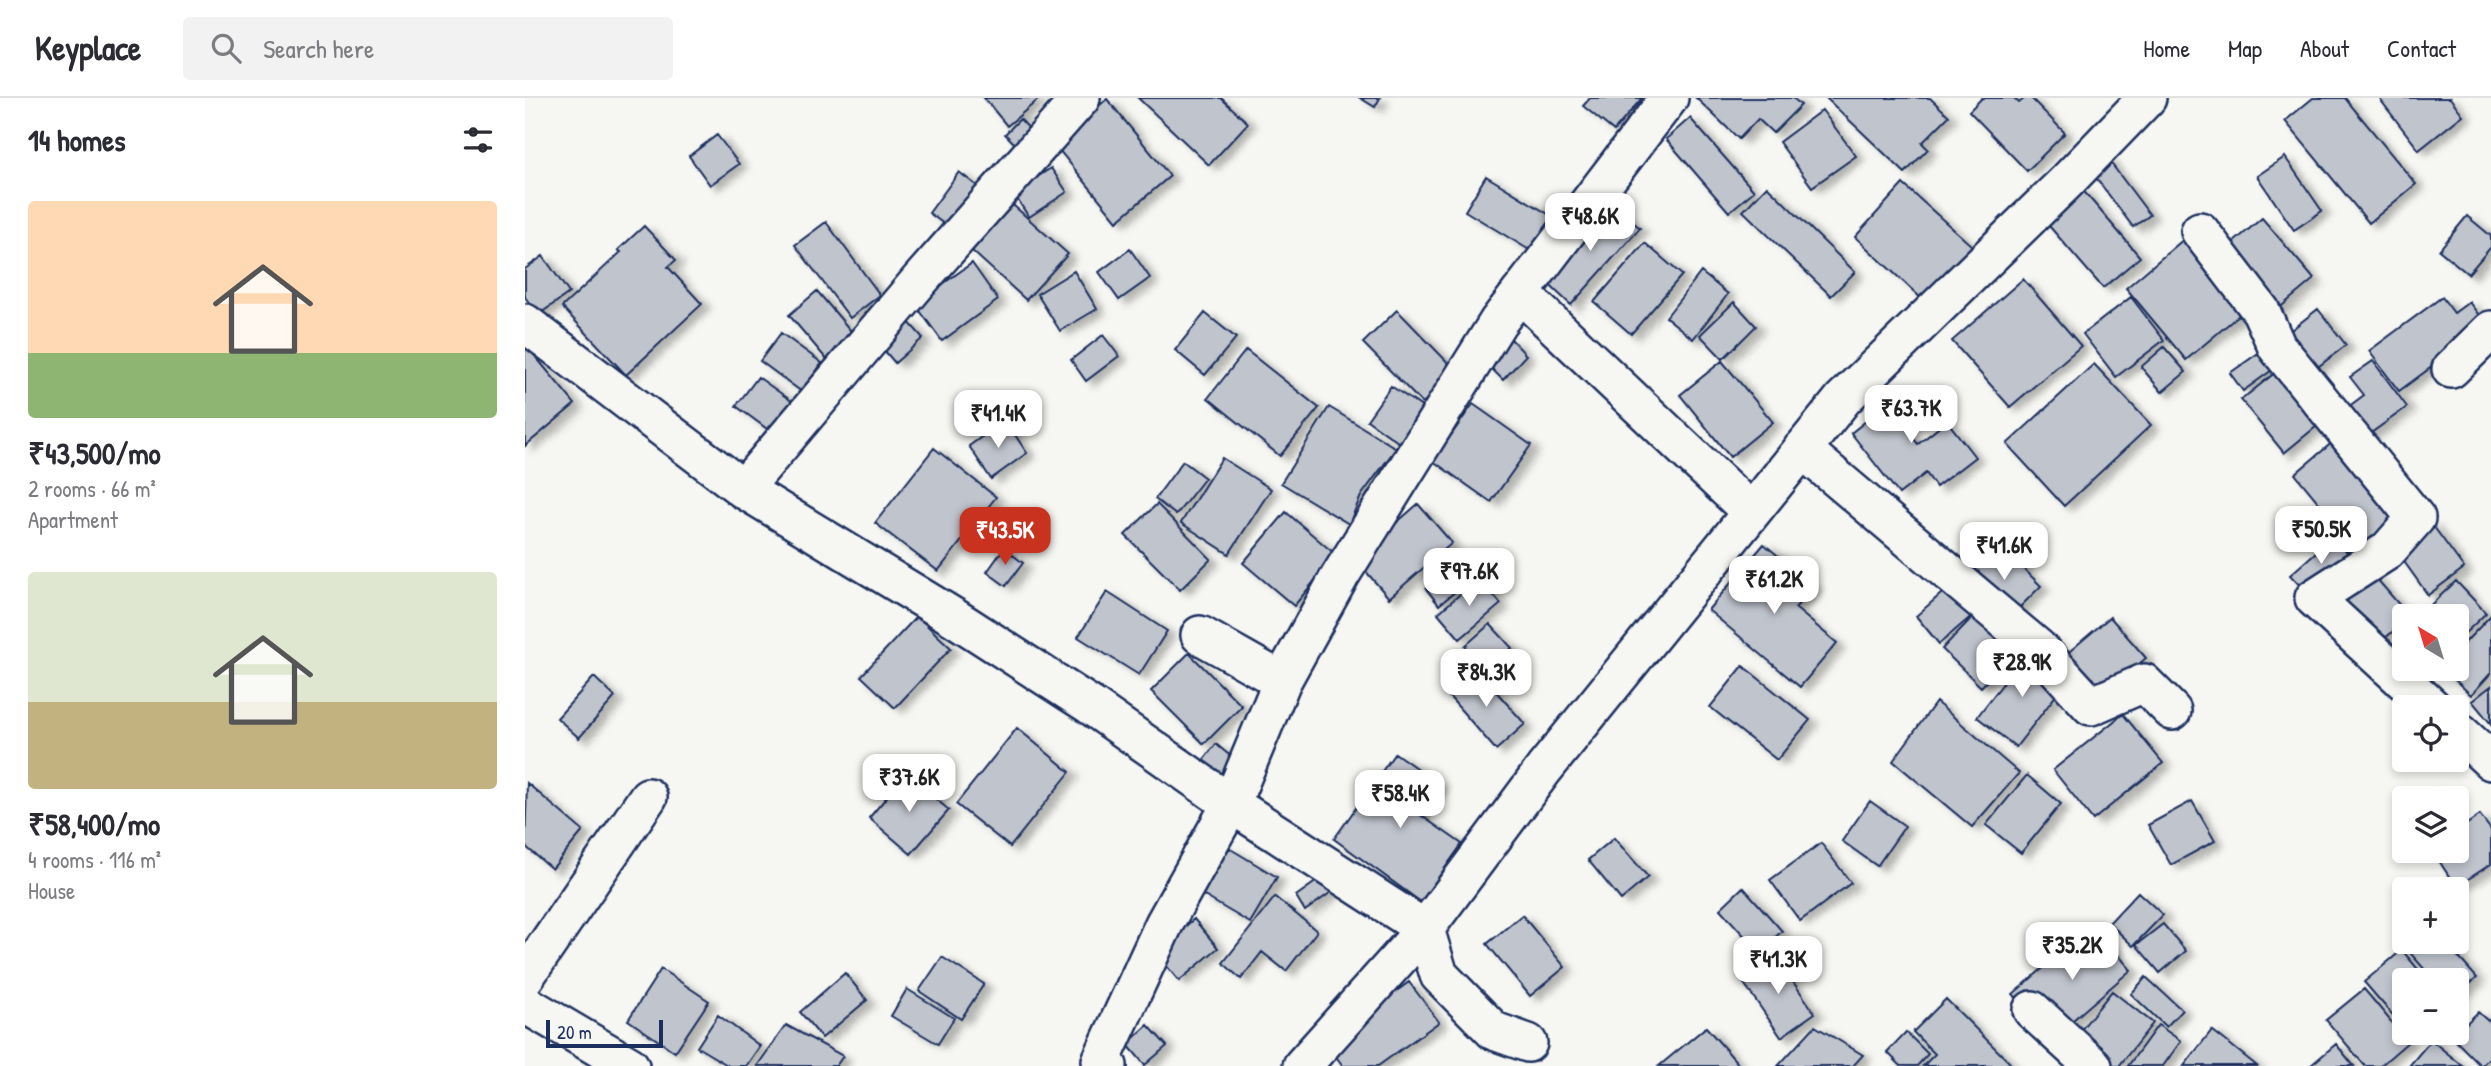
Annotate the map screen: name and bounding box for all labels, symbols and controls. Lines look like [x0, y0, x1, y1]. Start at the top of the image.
search box [183, 17, 673, 80]
text: Keyplace [35, 26, 141, 70]
icon: search [207, 29, 245, 67]
text: Search here [263, 31, 374, 66]
text: Home [2143, 32, 2190, 64]
text: Map [2228, 32, 2262, 64]
text: About [2300, 32, 2349, 64]
text: Contact [2387, 32, 2456, 64]
text: 14 homes [28, 120, 126, 160]
icon: filters [459, 121, 497, 159]
pin: ₹48.6K [1533, 194, 1647, 253]
text: ₹48.6K [1561, 200, 1619, 231]
icon: home [200, 246, 326, 372]
pin: ₹63.7K [1854, 386, 1968, 445]
pin: ₹41.4K [941, 390, 1055, 450]
text: ₹63.7K [1881, 392, 1941, 423]
text: ₹41.4K [970, 397, 1026, 428]
text: ₹43,500/mo [28, 433, 161, 473]
text: 2 rooms · 66 m² [28, 473, 156, 504]
text: Apartment [28, 504, 118, 535]
pin: ₹50.5K [2264, 506, 2378, 566]
pin: ₹43.5K [948, 508, 1062, 567]
text: ₹50.5K [2291, 513, 2351, 544]
text: ₹43.5K [976, 514, 1034, 545]
pin: ₹41.6K [1947, 522, 2061, 582]
text: ₹41.6K [1976, 529, 2032, 560]
pin: ₹97.6K [1412, 548, 1526, 608]
text: ₹97.6K [1439, 555, 1499, 586]
pin: ₹61.2K [1717, 556, 1831, 616]
text: ₹61.2K [1745, 563, 1803, 594]
north arrow [2392, 604, 2469, 681]
map controls [2392, 604, 2469, 1045]
icon: home [200, 617, 326, 743]
pin: ₹28.9K [1965, 640, 2079, 699]
text: ₹28.9K [1992, 646, 2052, 677]
pin: ₹84.3K [1429, 650, 1543, 709]
text: ₹84.3K [1457, 656, 1516, 687]
button: locate [2392, 695, 2469, 772]
pin: ₹37.6K [852, 754, 966, 814]
text: ₹37.6K [879, 761, 939, 792]
pin: ₹58.4K [1343, 770, 1457, 830]
text: ₹58.4K [1371, 777, 1429, 808]
button: layers [2392, 786, 2469, 863]
text: ₹58,400/mo [28, 804, 160, 844]
text: 4 rooms · 116 m² [28, 844, 161, 875]
text: House [28, 875, 75, 906]
button: + [2392, 877, 2469, 954]
pin: ₹35.2K [2015, 922, 2129, 982]
text: ₹35.2K [2042, 929, 2102, 960]
pin: ₹41.3K [1721, 936, 1835, 996]
text: ₹41.3K [1749, 943, 1807, 974]
button: − [2392, 968, 2469, 1045]
scale bar [546, 1017, 663, 1049]
text: 20 m [557, 1019, 592, 1045]

